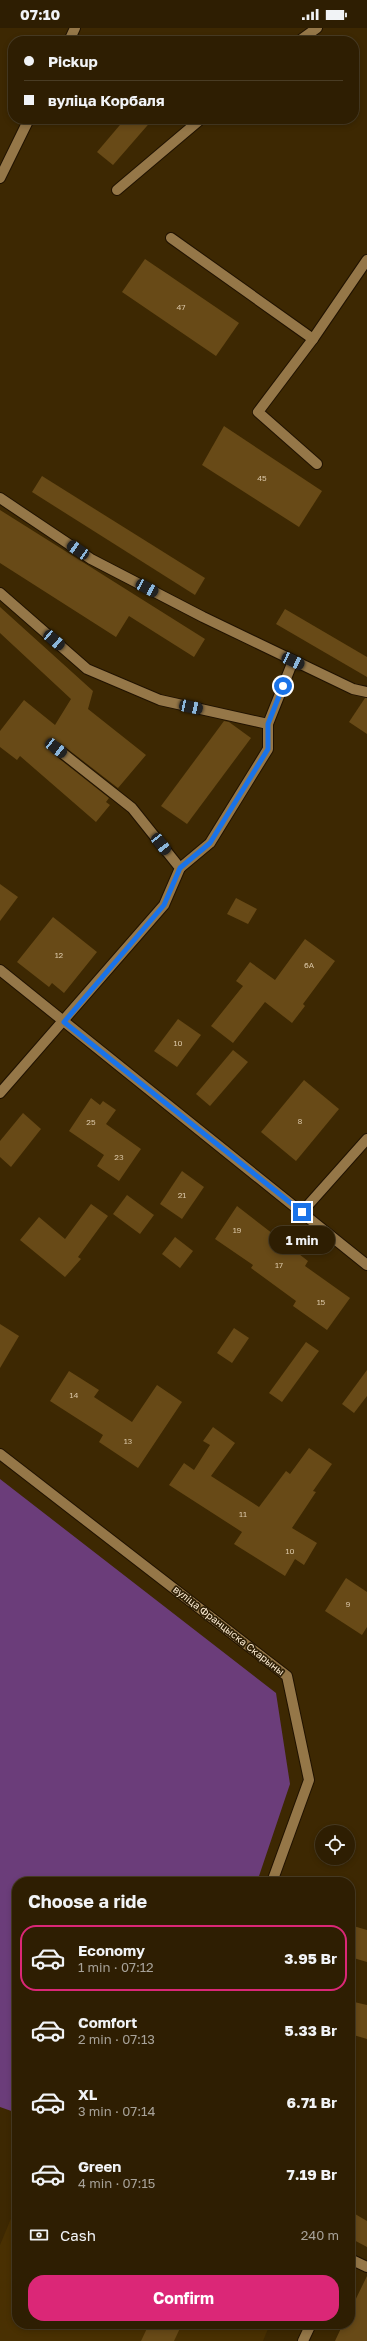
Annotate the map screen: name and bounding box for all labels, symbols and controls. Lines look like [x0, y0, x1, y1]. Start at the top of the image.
text: 07:10 [20, 5, 60, 23]
text: Pickup [48, 52, 98, 70]
text: вуліца Корбаля [48, 91, 165, 109]
house number: 47 [176, 302, 186, 312]
house number: 45 [257, 473, 267, 483]
car [65, 538, 91, 562]
car [134, 577, 160, 599]
car [41, 628, 67, 652]
car [280, 650, 306, 672]
route start [274, 677, 292, 695]
car [178, 699, 204, 715]
car [43, 736, 69, 760]
car [149, 831, 173, 857]
house number: 12 [55, 950, 64, 960]
house number: 6А [304, 960, 315, 970]
house number: 10 [174, 1038, 182, 1048]
house number: 8 [298, 1116, 303, 1126]
house number: 25 [86, 1117, 96, 1127]
house number: 23 [114, 1152, 124, 1162]
house number: 21 [178, 1190, 186, 1200]
route end [293, 1203, 311, 1221]
house number: 19 [233, 1225, 242, 1235]
callout: 1 min [269, 1226, 335, 1254]
text: 1 min [286, 1232, 318, 1248]
house number: 17 [275, 1260, 283, 1270]
house number: 15 [317, 1297, 326, 1307]
house number: 14 [70, 1390, 78, 1400]
house number: 13 [124, 1436, 133, 1446]
house number: 11 [239, 1509, 247, 1519]
house number: 10 [286, 1546, 294, 1556]
street label: вуліца Францыска Скарыны [171, 1583, 287, 1677]
house number: 9 [346, 1599, 351, 1609]
map controls [315, 1825, 355, 1865]
button: locate [315, 1825, 355, 1865]
text: Choose a ride [28, 1890, 147, 1912]
icon: car [30, 1940, 66, 1976]
text: Economy [78, 1941, 145, 1959]
text: 3.95 Br [284, 1949, 337, 1967]
text: 1 min · 07:12 [78, 1959, 154, 1975]
icon: car [30, 2012, 66, 2048]
text: Comfort [78, 2013, 137, 2031]
text: 5.33 Br [285, 2021, 337, 2039]
text: 2 min · 07:13 [78, 2031, 155, 2047]
icon: car [30, 2084, 66, 2120]
text: XL [78, 2085, 97, 2103]
text: 6.71 Br [287, 2093, 337, 2111]
text: 3 min · 07:14 [78, 2103, 155, 2119]
icon: car [30, 2156, 66, 2192]
text: Green [78, 2157, 121, 2175]
text: 7.19 Br [287, 2165, 337, 2183]
text: 4 min · 07:15 [78, 2175, 155, 2191]
icon: cash [28, 2224, 50, 2246]
text: Cash [60, 2226, 96, 2244]
text: 240 m [301, 2227, 339, 2243]
button: Confirm [28, 2275, 339, 2321]

